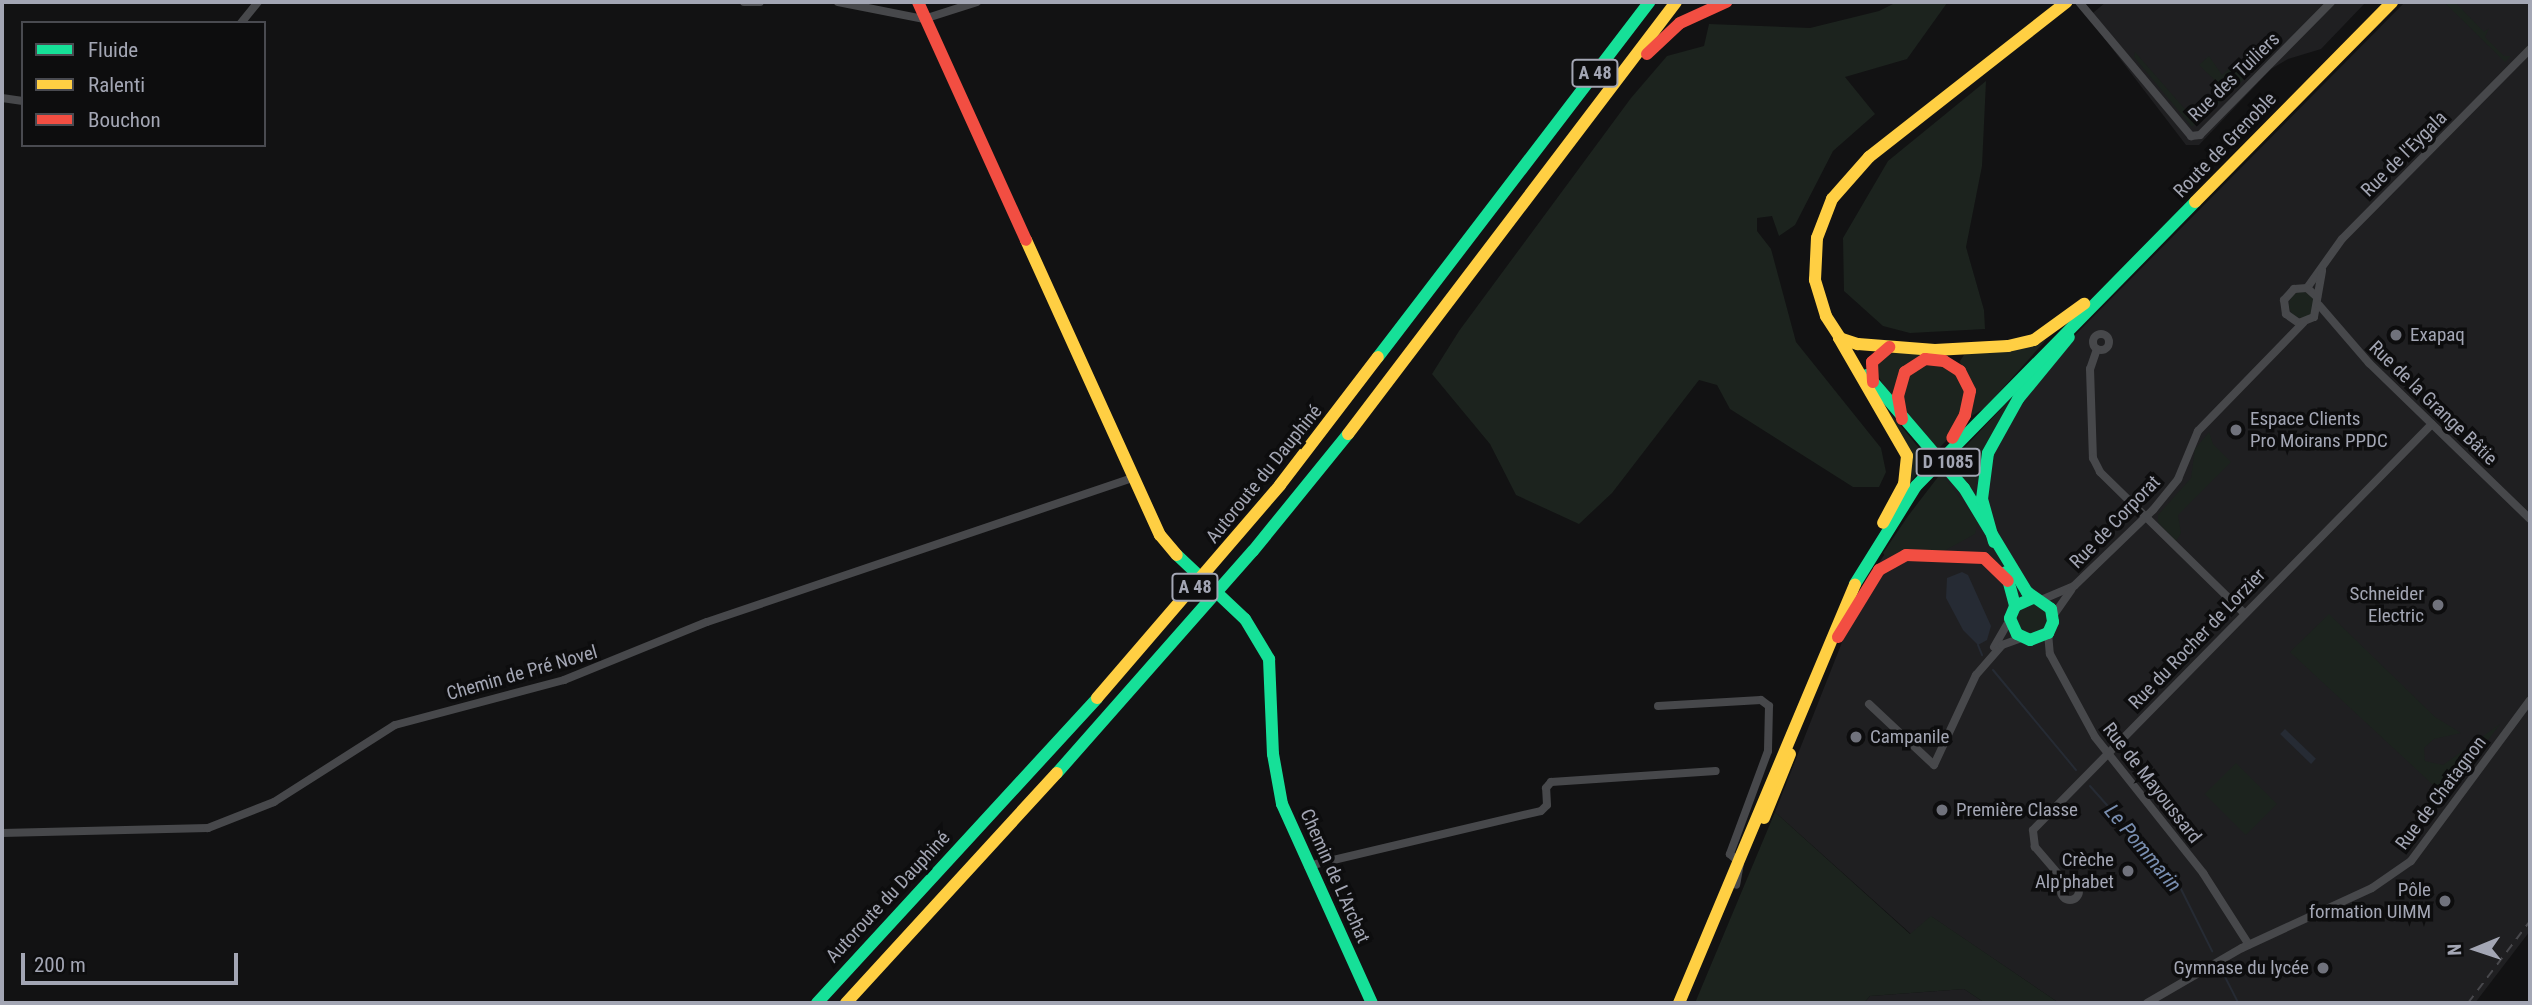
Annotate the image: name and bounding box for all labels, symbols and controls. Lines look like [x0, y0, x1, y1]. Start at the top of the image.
legend [21, 21, 266, 147]
street label: Rue des Tuiliers [2183, 28, 2285, 126]
text: Fluide [88, 38, 138, 62]
road number: A 48 [1570, 58, 1620, 88]
text: Ralenti [88, 73, 145, 97]
street label: Route de Grenoble [2169, 88, 2281, 202]
street label: Rue de l'Eygala [2356, 106, 2452, 202]
text: Bouchon [88, 108, 161, 132]
place label: Exapaq [2410, 324, 2465, 346]
marker: Exapaq [2388, 327, 2404, 343]
street label: Rue de la Grange Bâtie [2364, 336, 2502, 470]
street label: Autoroute du Dauphiné [1201, 400, 1327, 548]
place label: Espace Clients Pro Moirans PPDC [2250, 408, 2388, 452]
marker: Espace Clients Pro Moirans PPDC [2228, 422, 2244, 438]
road number: D 1085 [1915, 448, 1981, 476]
street label: Rue de Corporat [2065, 471, 2165, 573]
street label: Rue du Rocher de Lorzier [2124, 564, 2270, 714]
road number: A 48 [1170, 572, 1220, 602]
place label: Schneider Electric [2350, 583, 2424, 627]
marker: Schneider Electric [2430, 597, 2446, 613]
street label: Chemin de Pré Novel [444, 641, 600, 705]
street label: Rue de Mayoussard [2098, 718, 2206, 848]
place label: Campanile [1870, 726, 1949, 748]
marker: Campanile [1848, 729, 1864, 745]
street label: Rue de Chatagnon [2391, 732, 2491, 854]
place label: Première Classe [1956, 799, 2078, 821]
water label: Le Pommarin [2099, 799, 2187, 897]
marker: Première Classe [1934, 802, 1950, 818]
street label: Chemin de L'Archat [1295, 805, 1375, 947]
street label: Autoroute du Dauphiné [821, 827, 955, 967]
place label: Crèche Alp'phabet [2035, 849, 2114, 893]
marker: Crèche Alp'phabet [2120, 863, 2136, 879]
place label: Pôle formation UIMM [2309, 879, 2431, 923]
marker: Pôle formation UIMM [2437, 893, 2453, 909]
north arrow [2441, 914, 2511, 984]
scale bar [24, 939, 242, 983]
text: N [2443, 944, 2466, 956]
text: 200 m [34, 953, 86, 977]
place label: Gymnase du lycée [2174, 957, 2309, 979]
marker: Gymnase du lycée [2315, 960, 2331, 976]

